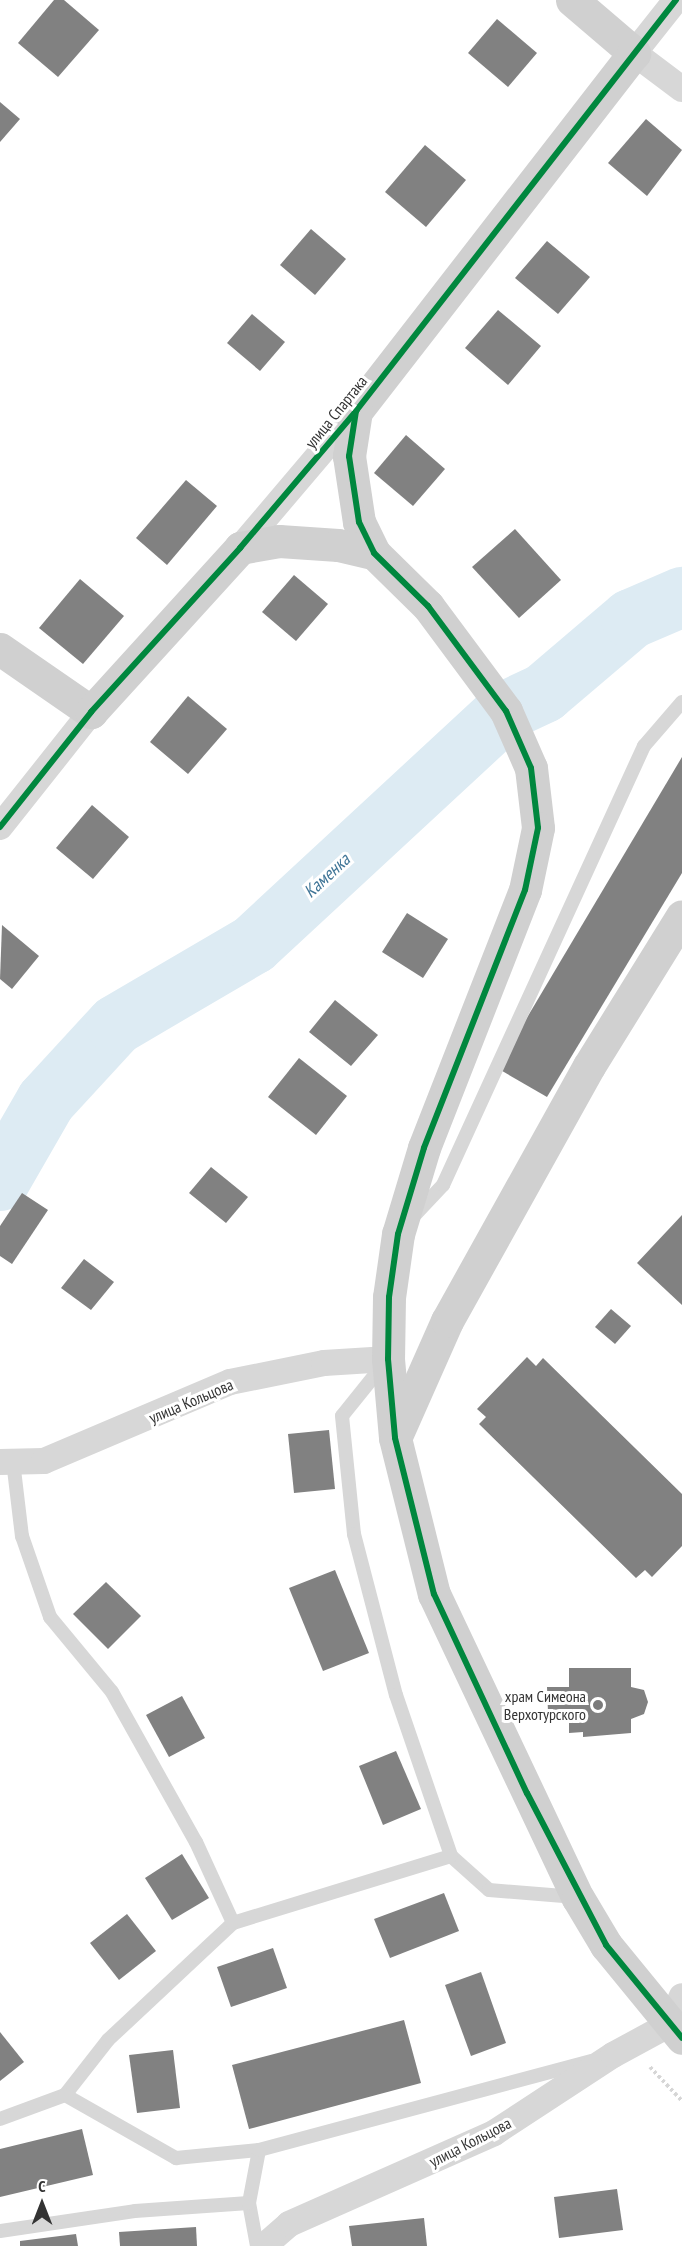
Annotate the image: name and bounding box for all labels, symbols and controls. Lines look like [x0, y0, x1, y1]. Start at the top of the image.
street label: улица Спартака [301, 372, 371, 452]
water label: Каменка [300, 849, 354, 903]
street label: улица Кольцова [146, 1375, 236, 1427]
place label: храм Симеона Верхотурского [504, 1686, 586, 1724]
marker: храм Симеона Верхотурского [591, 1698, 605, 1712]
street label: улица Кольцова [426, 2113, 514, 2171]
north arrow [12, 2174, 72, 2234]
text: С [38, 2176, 46, 2196]

